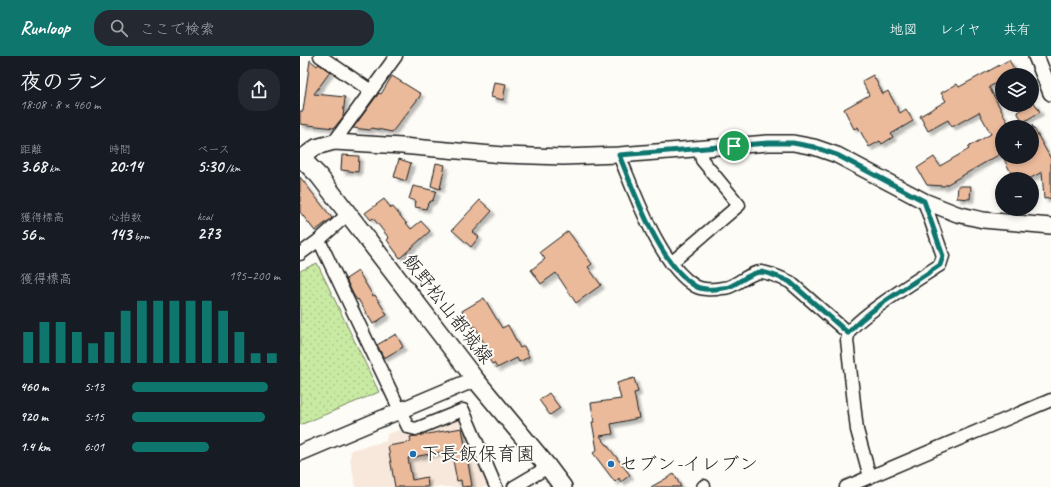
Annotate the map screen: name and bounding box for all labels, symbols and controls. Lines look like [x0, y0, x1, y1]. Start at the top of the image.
search box [94, 10, 374, 46]
text: Runloop [20, 16, 70, 40]
icon: search [108, 17, 130, 39]
text: ここで検索 [140, 20, 215, 39]
text: 地図 [890, 21, 918, 38]
text: レイヤ [940, 21, 981, 38]
text: 共有 [1003, 21, 1031, 38]
text: 夜のラン [20, 68, 108, 96]
map controls [995, 68, 1039, 216]
button: layers [995, 68, 1039, 112]
button: share [238, 69, 280, 111]
text: 18:08 · 8 × 460 m [20, 97, 101, 113]
button: + [995, 120, 1039, 164]
pin [717, 129, 751, 163]
icon: arrive [723, 135, 745, 157]
text: 距離 [20, 142, 42, 156]
text: 時間 [109, 142, 131, 156]
text: ペース [197, 142, 230, 156]
text: 3.68 [20, 156, 47, 177]
text: 20:14 [109, 156, 143, 177]
text: 5:30 [197, 156, 223, 177]
text: km [47, 161, 60, 175]
text: /km [223, 161, 240, 175]
button: − [995, 172, 1039, 216]
text: kcal [197, 209, 212, 223]
text: 獲得標高 [20, 210, 64, 224]
text: 心拍数 [109, 210, 142, 224]
text: 273 [197, 223, 220, 244]
text: 56 [20, 224, 35, 245]
text: 143 [109, 224, 132, 245]
text: m [35, 229, 44, 243]
text: bpm [132, 229, 149, 243]
street label: 飯野松山都城線 [398, 249, 498, 369]
text: 195–200 m [229, 268, 280, 284]
text: 獲得標高 [20, 271, 72, 287]
text: 460 m [20, 379, 48, 395]
text: 5:13 [84, 379, 104, 395]
text: 920 m [20, 409, 48, 425]
text: 5:15 [84, 409, 104, 425]
text: 1.4 km [20, 439, 50, 455]
text: 6:01 [84, 439, 104, 455]
place label: 下長飯保育園 [421, 442, 535, 466]
marker: 下長飯保育園 [408, 449, 418, 459]
place label: セブン-イレブン [619, 452, 758, 476]
marker: セブン-イレブン [606, 459, 616, 469]

